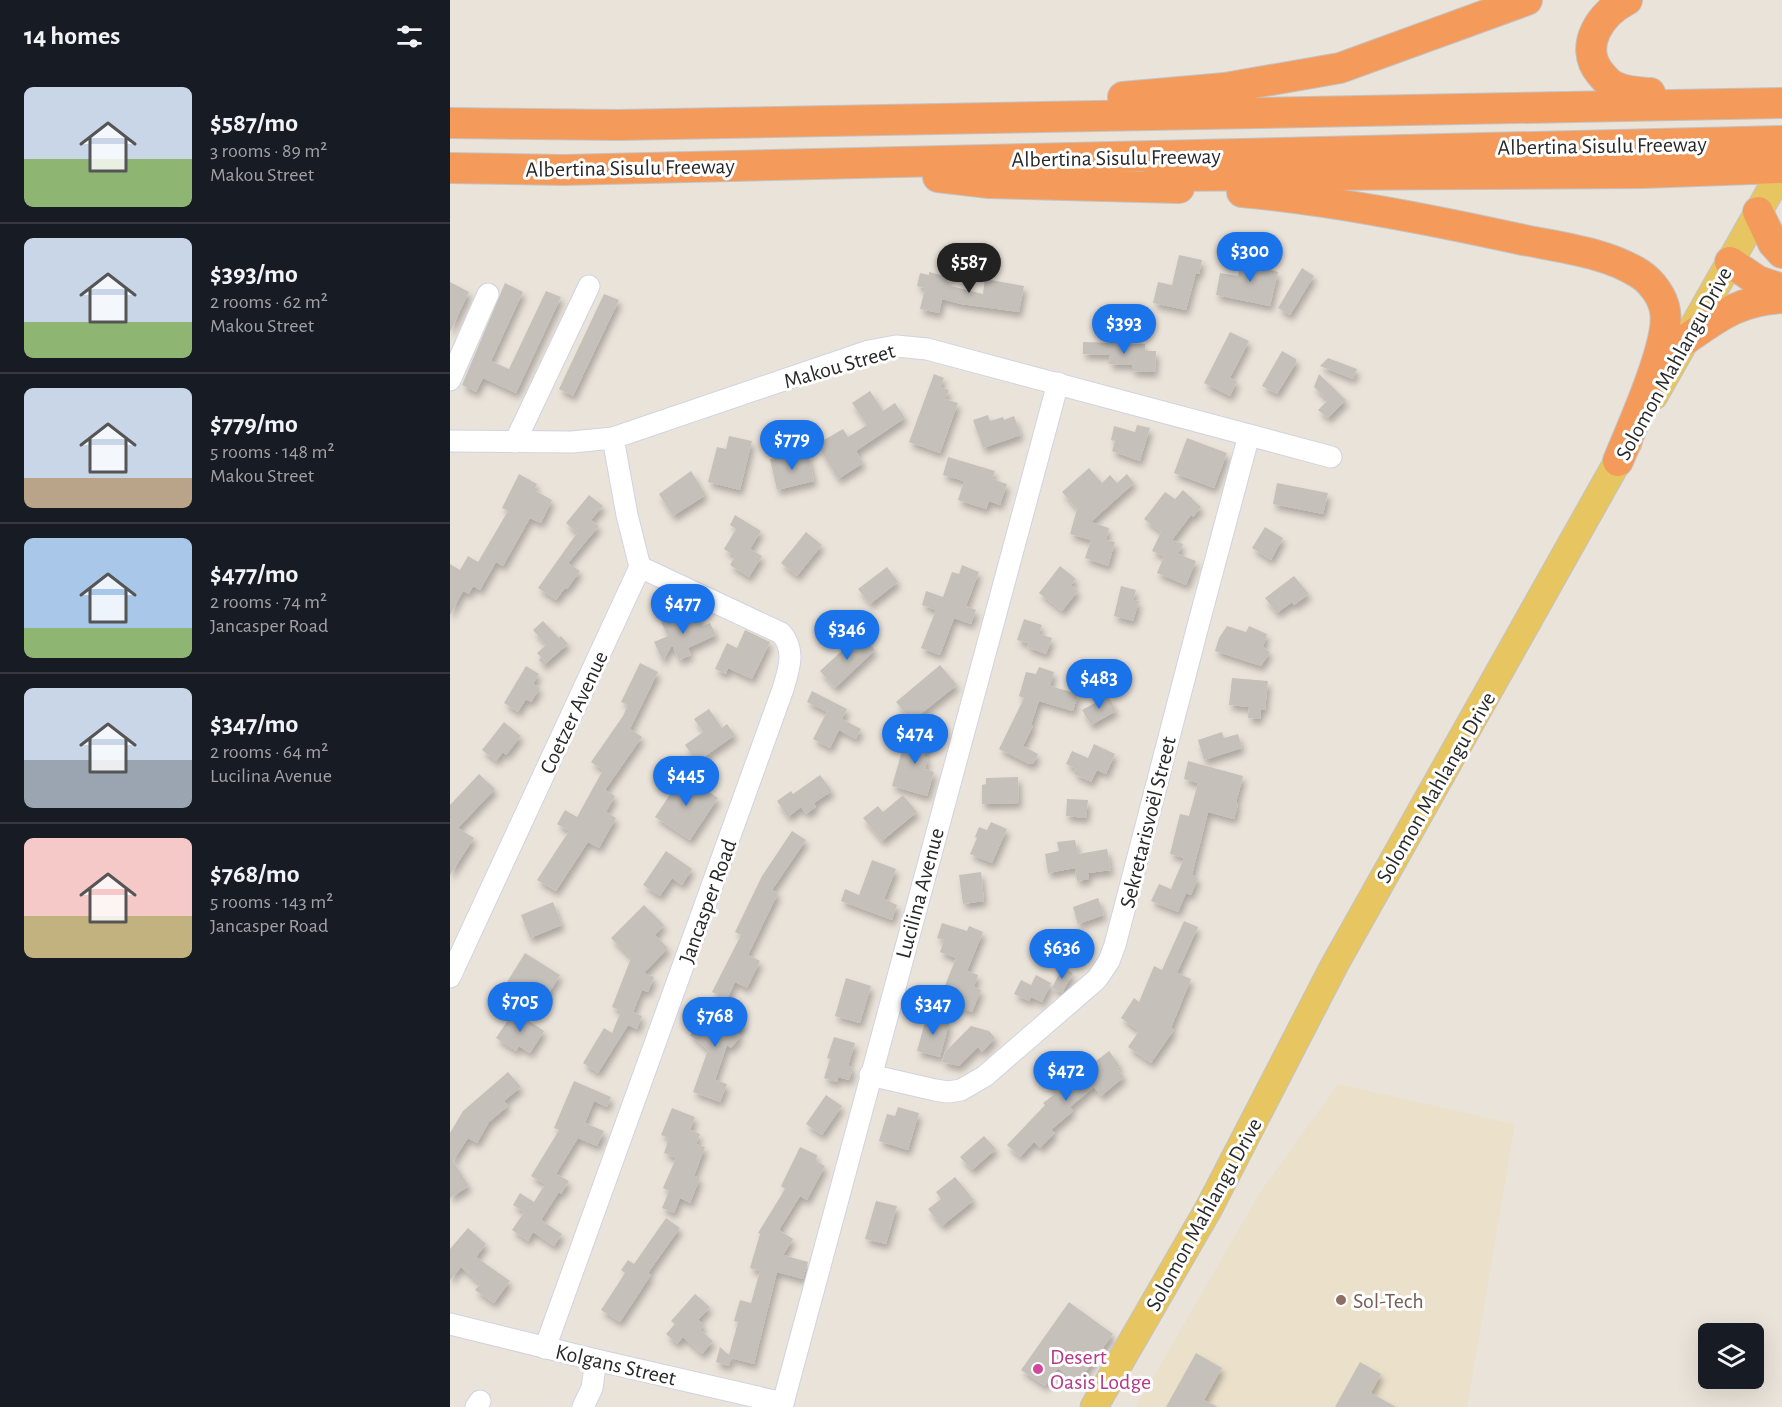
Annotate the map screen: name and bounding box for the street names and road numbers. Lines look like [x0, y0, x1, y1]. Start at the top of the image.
street label: Albertina Sisulu Freeway [1497, 133, 1707, 159]
street label: Albertina Sisulu Freeway [1011, 145, 1221, 171]
street label: Albertina Sisulu Freeway [525, 155, 735, 181]
street label: Solomon Mahlangu Drive [1612, 263, 1736, 464]
street label: Makou Street [781, 340, 897, 392]
street label: Coetzer Avenue [536, 648, 612, 777]
street label: Solomon Mahlangu Drive [1372, 688, 1500, 887]
street label: Sekretarisvoël Street [1116, 734, 1180, 910]
street label: Lucilina Avenue [892, 826, 948, 961]
street label: Jancasper Road [675, 836, 741, 966]
street label: Solomon Mahlangu Drive [1142, 1114, 1266, 1315]
street label: Kolgans Street [553, 1340, 678, 1390]

